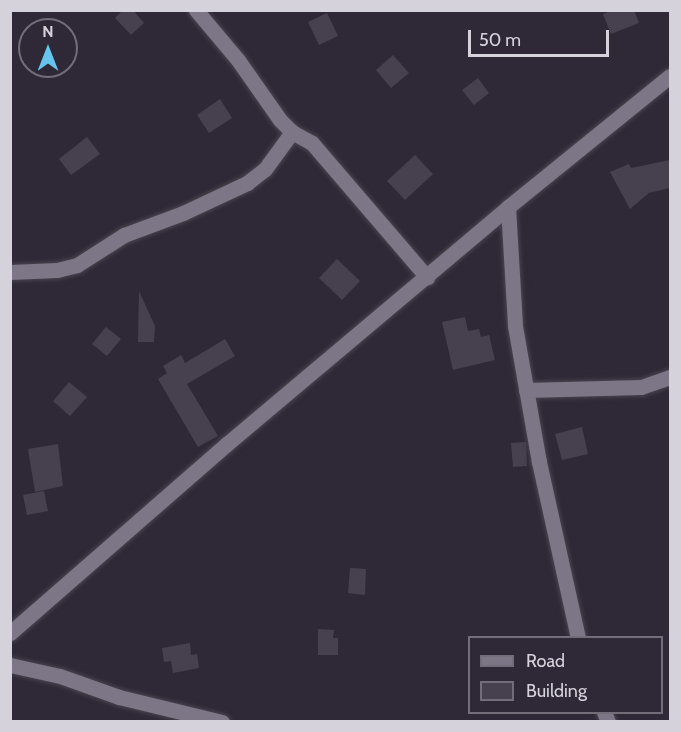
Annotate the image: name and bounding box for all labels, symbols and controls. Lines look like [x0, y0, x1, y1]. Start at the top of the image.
north arrow [18, 18, 78, 78]
scale bar [471, 18, 612, 56]
text: N [42, 22, 54, 41]
text: 50 m [479, 29, 521, 51]
legend [468, 636, 663, 714]
text: Road [526, 650, 565, 672]
text: Building [526, 680, 587, 702]

